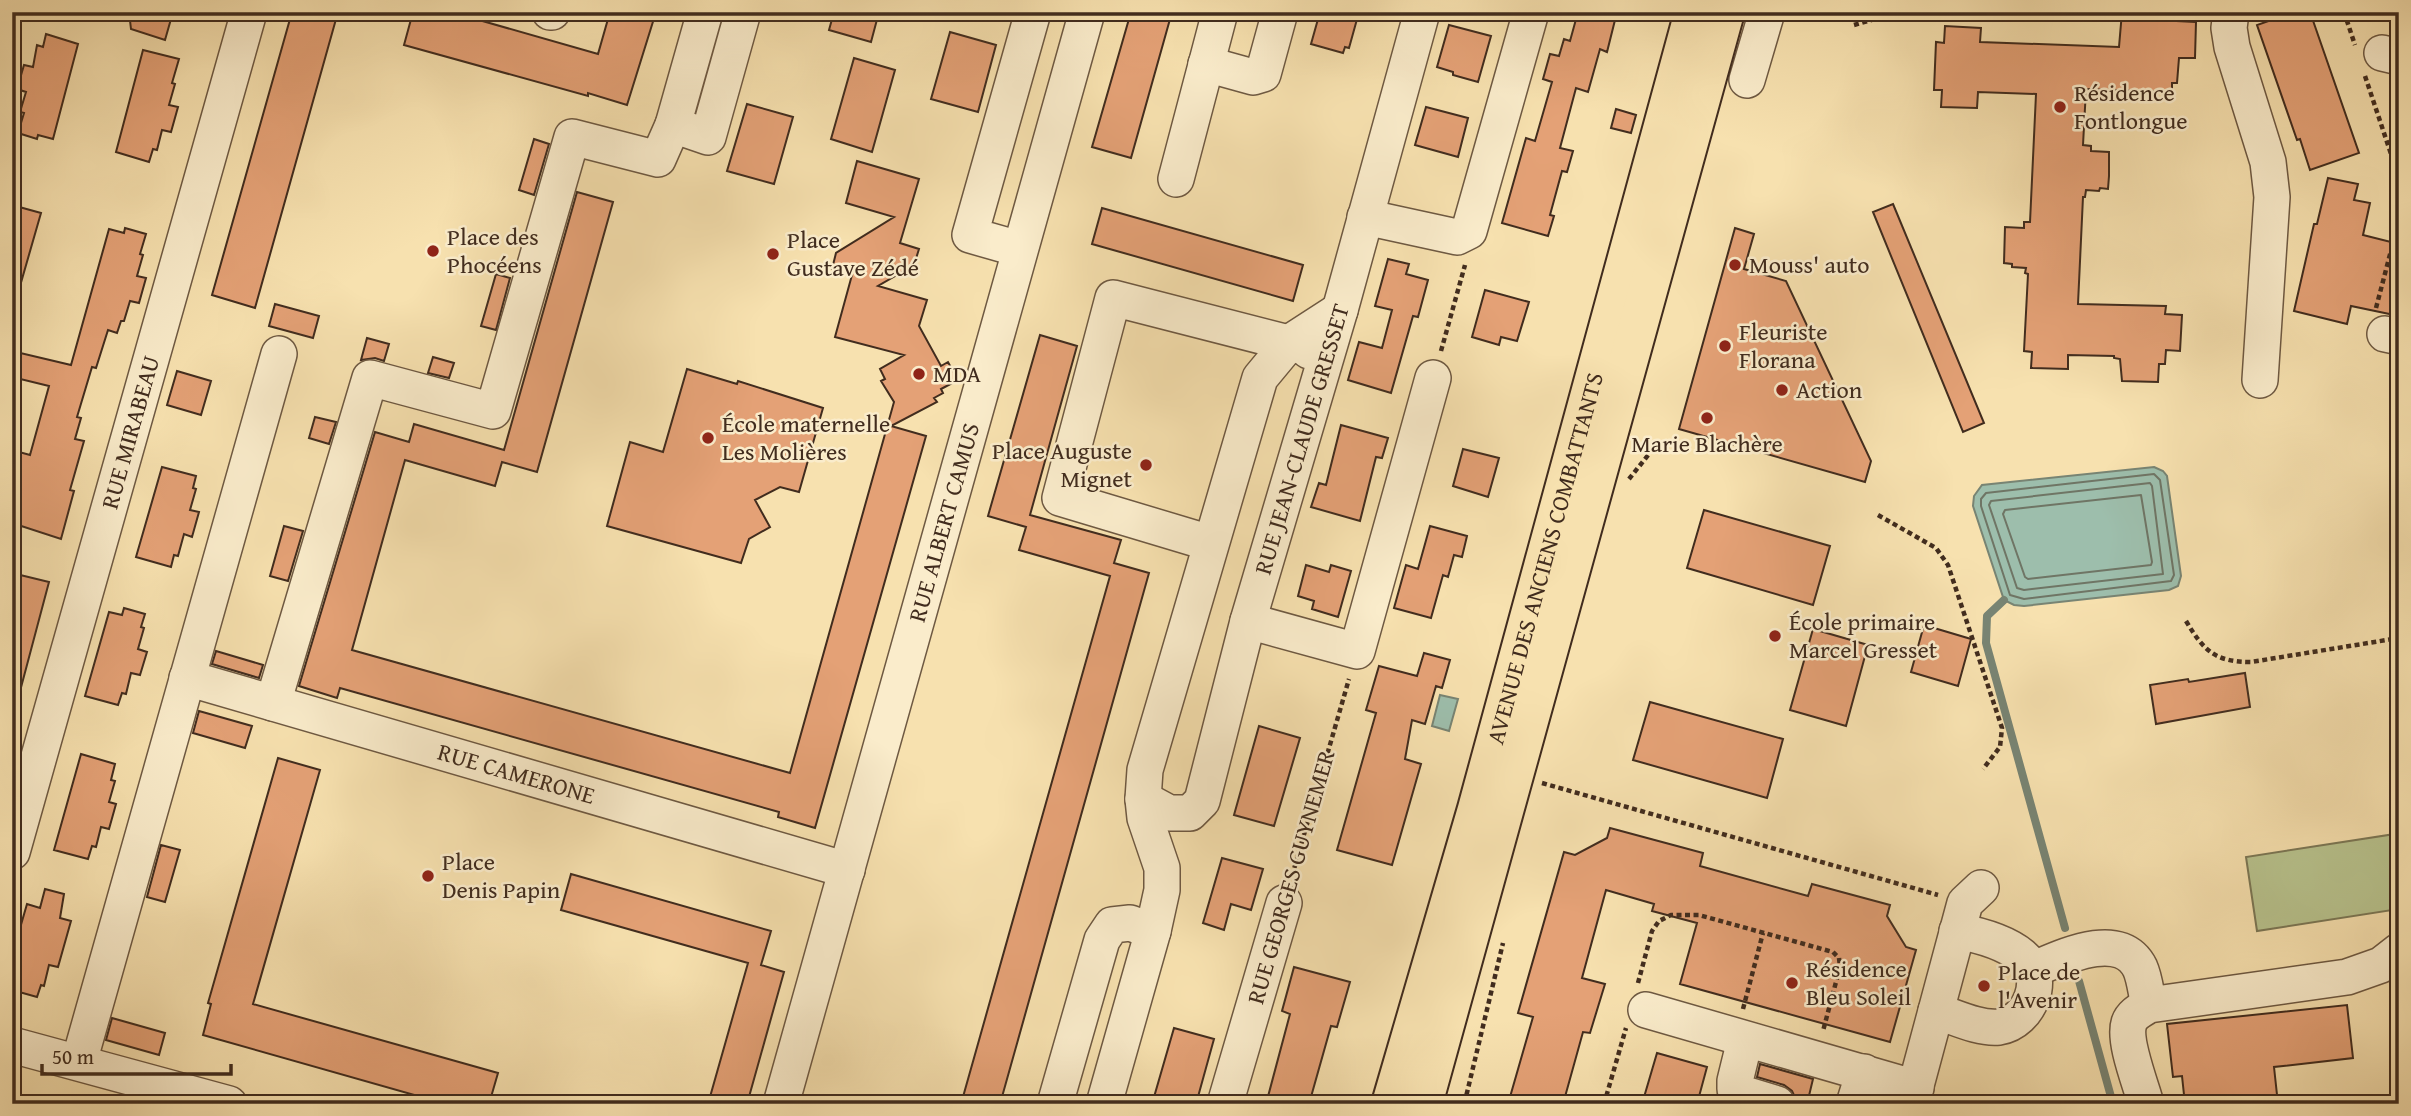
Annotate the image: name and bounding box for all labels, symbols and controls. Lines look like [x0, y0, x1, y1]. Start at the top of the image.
place label: Résidence Fontlongue [2074, 75, 2188, 138]
marker: Résidence Fontlongue [2052, 99, 2068, 115]
place label: Place des Phocéens [447, 219, 542, 282]
place label: Place Gustave Zédé [787, 222, 919, 285]
marker: Place des Phocéens [425, 243, 441, 259]
marker: Place Gustave Zédé [765, 246, 781, 262]
place label: Mouss' auto [1749, 247, 1869, 282]
marker: Mouss' auto [1727, 257, 1743, 273]
street label: RUE JEAN-CLAUDE GRESSET [1245, 299, 1358, 578]
place label: Fleuriste Florana [1739, 314, 1828, 377]
marker: Fleuriste Florana [1717, 338, 1733, 354]
street label: RUE MIRABEAU [92, 351, 168, 513]
place label: MDA [933, 356, 982, 391]
marker: MDA [911, 366, 927, 382]
street label: AVENUE DES ANCIENS COMBATTANTS [1477, 368, 1612, 748]
place label: Action [1796, 372, 1863, 407]
marker: Action [1774, 382, 1790, 398]
place label: École maternelle Les Molières [722, 406, 890, 469]
marker: Marie Blachère [1699, 410, 1715, 426]
street label: RUE ALBERT CAMUS [899, 419, 988, 626]
place label: Marie Blachère [1631, 426, 1783, 461]
marker: École maternelle Les Molières [700, 430, 716, 446]
place label: Place Auguste Mignet [992, 433, 1133, 496]
marker: Place Auguste Mignet [1138, 457, 1154, 473]
place label: École primaire Marcel Gresset [1789, 604, 1938, 667]
marker: École primaire Marcel Gresset [1767, 628, 1783, 644]
street label: RUE CAMERONE [434, 734, 599, 813]
street label: RUE GEORGES GUYNEMER [1237, 746, 1344, 1008]
place label: Place Denis Papin [442, 844, 561, 907]
marker: Place Denis Papin [420, 868, 436, 884]
place label: Résidence Bleu Soleil [1806, 951, 1912, 1014]
place label: Place de l'Avenir [1998, 954, 2080, 1017]
marker: Résidence Bleu Soleil [1784, 975, 1800, 991]
marker: Place de l'Avenir [1976, 978, 1992, 994]
scale bar [42, 1032, 231, 1076]
text: 50 m [52, 1041, 94, 1072]

